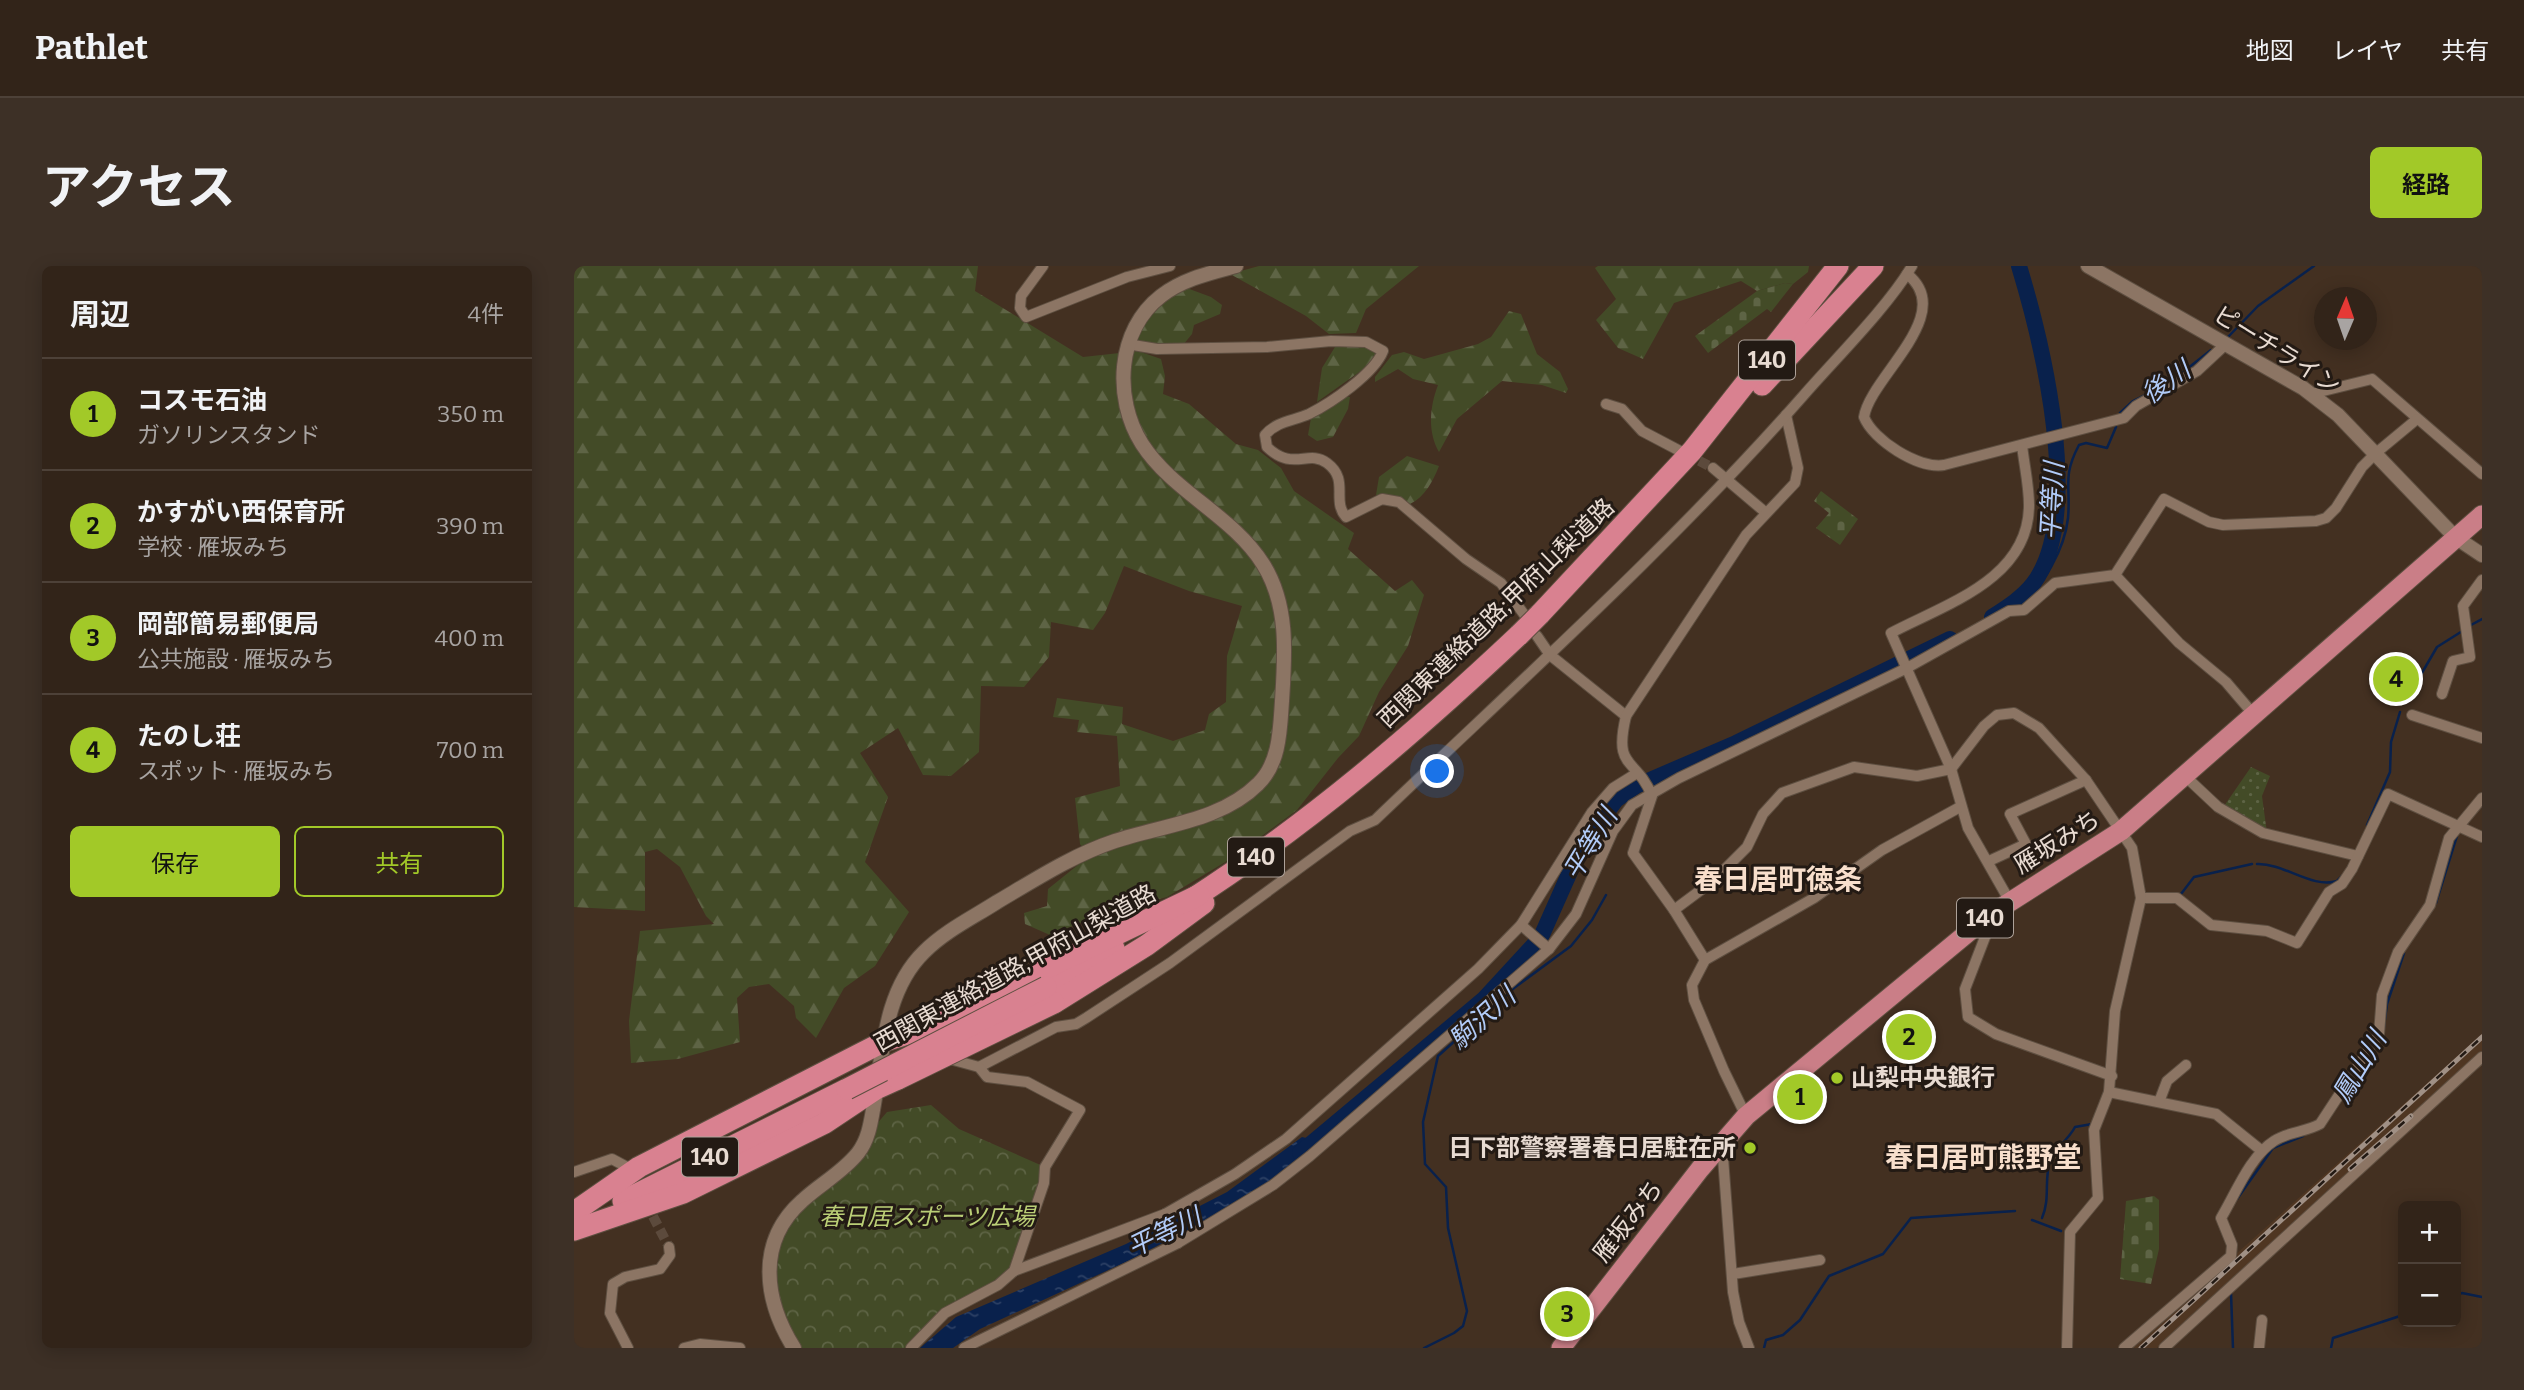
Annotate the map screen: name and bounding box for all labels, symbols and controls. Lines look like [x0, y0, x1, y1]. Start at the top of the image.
text: Pathlet [35, 28, 148, 68]
text: 地図 [2246, 37, 2294, 65]
text: レイヤ [2332, 37, 2403, 65]
text: 共有 [2441, 37, 2489, 65]
button: 経路 [2370, 147, 2482, 218]
text: アクセス [42, 158, 236, 217]
north arrow [2314, 287, 2377, 350]
text: 周辺 [70, 297, 130, 333]
text: 4件 [468, 300, 504, 328]
street label: ピーチライン [2209, 300, 2345, 400]
road number: 140 [1739, 340, 1795, 380]
water label: 後川 [2136, 353, 2199, 410]
text: コスモ石油 [137, 385, 267, 416]
text: 1 [88, 400, 98, 428]
text: 350 m [437, 400, 504, 428]
text: ガソリンスタンド [137, 421, 321, 449]
water label: 平等川 [2035, 458, 2070, 541]
street label: 西関東連絡道路;甲府山梨道路 [1372, 493, 1620, 733]
text: かすがい西保育所 [137, 497, 345, 528]
text: 2 [87, 512, 99, 540]
text: 390 m [436, 512, 504, 540]
text: 学校 · 雁坂みち [137, 533, 289, 561]
text: 岡部簡易郵便局 [137, 609, 319, 640]
text: 3 [86, 624, 100, 652]
text: 400 m [435, 624, 504, 652]
text: 公共施設 · 雁坂みち [137, 645, 335, 673]
pin: 4 [2373, 653, 2419, 705]
text: たのし荘 [137, 721, 241, 752]
text: 4 [86, 736, 100, 764]
text: 700 m [437, 736, 504, 764]
your location [1420, 754, 1454, 788]
text: スポット · 雁坂みち [137, 757, 335, 785]
water label: 平等川 [1557, 800, 1625, 886]
street label: 雁坂みち [2009, 805, 2105, 879]
button: 保存 [70, 826, 280, 897]
button: 共有 [294, 826, 504, 897]
road number: 140 [1228, 838, 1284, 876]
district label: 春日居町徳条 [1694, 863, 1862, 896]
street label: 西関東連絡道路;甲府山梨道路 [869, 879, 1161, 1057]
road number: 140 [1957, 898, 2013, 938]
water label: 駒沢川 [1443, 979, 1524, 1056]
pin: 2 [1886, 1011, 1932, 1063]
water label: 鳳山川 [2326, 1023, 2394, 1109]
place label: 山梨中央銀行 [1851, 1064, 1995, 1092]
marker: 山梨中央銀行 [1829, 1070, 1845, 1086]
pin: 1 [1777, 1071, 1823, 1123]
place label: 日下部警察署春日居駐在所 [1448, 1134, 1736, 1162]
road number: 140 [682, 1138, 738, 1177]
marker: 日下部警察署春日居駐在所 [1742, 1140, 1758, 1156]
district label: 春日居町熊野堂 [1885, 1141, 2081, 1174]
street label: 雁坂みち [1587, 1175, 1669, 1267]
water label: 平等川 [1122, 1200, 1209, 1263]
map controls [2398, 1201, 2461, 1327]
button: + [2398, 1201, 2461, 1264]
park label: 春日居スポーツ広場 [819, 1203, 1038, 1231]
button: − [2398, 1264, 2461, 1327]
pin: 3 [1544, 1288, 1590, 1340]

